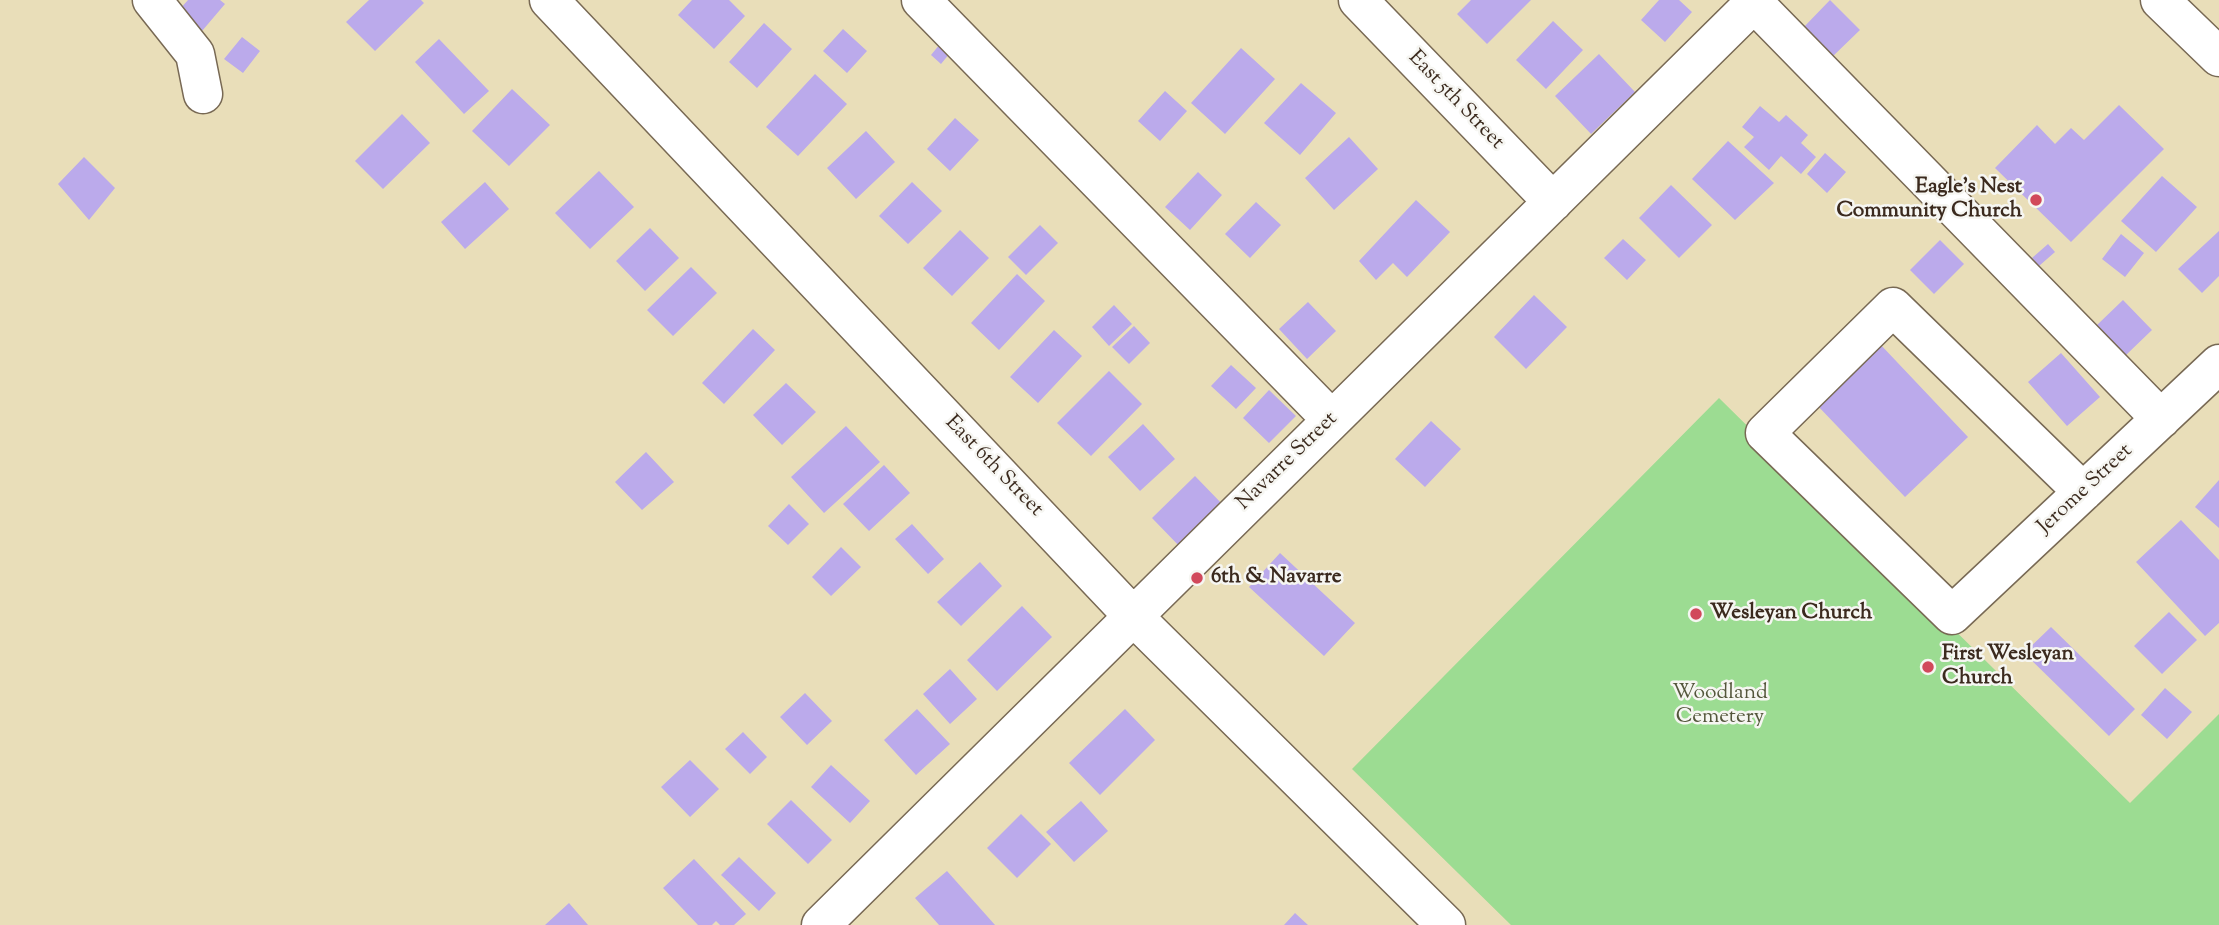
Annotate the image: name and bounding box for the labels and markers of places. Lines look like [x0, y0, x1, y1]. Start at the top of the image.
place label: Eagle's Nest Community Church [1836, 175, 2022, 225]
marker: Eagle's Nest Community Church [2028, 192, 2044, 208]
place label: 6th & Navarre [1211, 565, 1342, 591]
marker: 6th & Navarre [1189, 570, 1205, 586]
place label: Wesleyan Church [1710, 601, 1872, 627]
marker: Wesleyan Church [1688, 606, 1704, 622]
place label: First Wesleyan Church [1942, 642, 2074, 692]
marker: First Wesleyan Church [1920, 659, 1936, 675]

